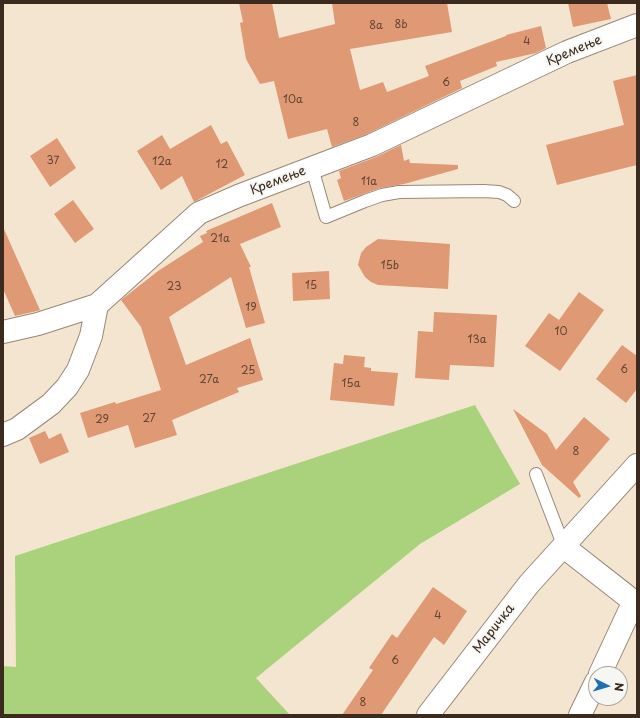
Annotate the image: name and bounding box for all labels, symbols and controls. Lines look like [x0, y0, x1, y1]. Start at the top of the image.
house number: 8b [394, 18, 408, 32]
house number: 8a [369, 19, 383, 33]
street label: Кремење [544, 32, 604, 70]
house number: 4 [523, 35, 531, 49]
house number: 6 [442, 76, 450, 90]
house number: 10a [283, 93, 303, 107]
house number: 8 [353, 116, 359, 130]
house number: 37 [47, 154, 59, 168]
house number: 12a [152, 155, 172, 169]
house number: 12 [216, 158, 228, 172]
street label: Кремење [248, 163, 308, 199]
house number: 11a [361, 175, 377, 189]
house number: 21a [210, 232, 230, 246]
house number: 15b [381, 259, 399, 273]
house number: 15 [305, 279, 317, 293]
house number: 23 [167, 280, 181, 294]
house number: 19 [245, 301, 257, 315]
house number: 10 [555, 325, 567, 339]
house number: 13a [467, 333, 487, 347]
house number: 6 [620, 363, 628, 377]
house number: 25 [241, 364, 255, 378]
house number: 27a [199, 373, 219, 387]
house number: 15a [342, 377, 360, 391]
house number: 27 [142, 412, 156, 426]
house number: 29 [95, 413, 109, 427]
house number: 8 [573, 445, 579, 459]
street label: Маричка [470, 601, 518, 657]
house number: 4 [434, 609, 442, 623]
house number: 6 [391, 654, 399, 668]
north arrow [588, 666, 628, 706]
text: N [611, 682, 628, 692]
house number: 8 [360, 696, 366, 710]

